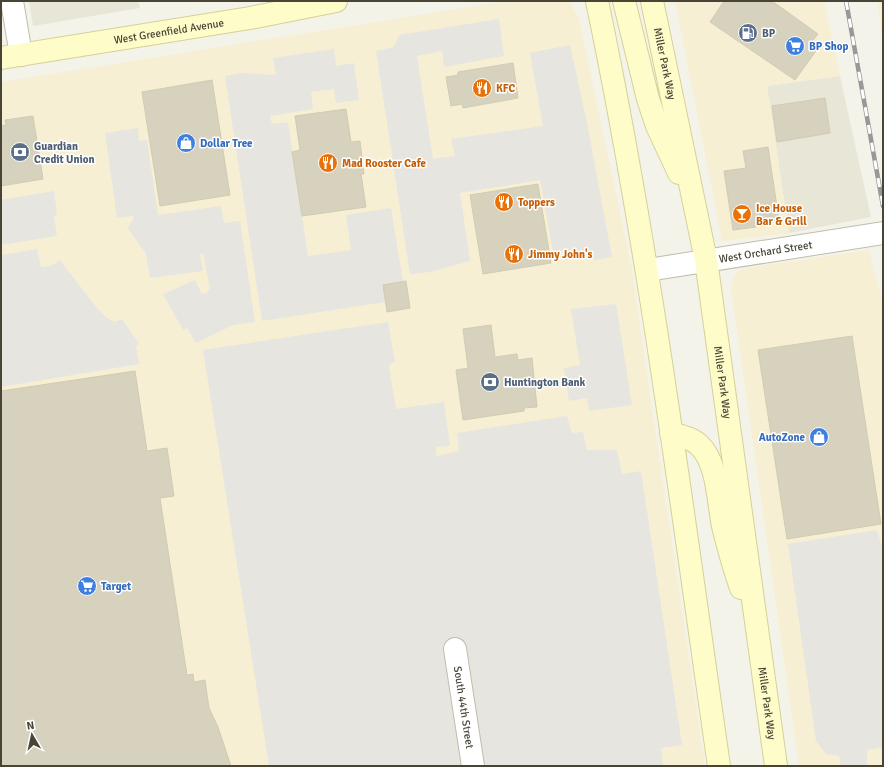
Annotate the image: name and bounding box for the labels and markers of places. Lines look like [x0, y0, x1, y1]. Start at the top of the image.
fuel station icon: BP [737, 22, 759, 44]
place label: BP [762, 27, 776, 40]
supermarket icon: BP Shop [784, 35, 806, 57]
place label: BP Shop [809, 40, 849, 53]
restaurant icon: KFC [471, 77, 493, 99]
place label: KFC [496, 82, 516, 95]
shop icon: Dollar Tree [175, 132, 197, 154]
place label: Dollar Tree [200, 137, 253, 150]
place label: Guardian Credit Union [34, 140, 95, 166]
bank icon: Guardian Credit Union [9, 141, 31, 163]
restaurant icon: Mad Rooster Cafe [317, 152, 339, 174]
place label: Mad Rooster Cafe [342, 157, 427, 170]
restaurant icon: Toppers [493, 191, 515, 213]
place label: Toppers [518, 196, 555, 209]
place label: Ice House Bar & Grill [756, 202, 807, 228]
bar icon: Ice House Bar & Grill [731, 203, 753, 225]
restaurant icon: Jimmy John's [503, 243, 525, 265]
place label: Jimmy John's [528, 248, 592, 261]
bank icon: Huntington Bank [479, 371, 501, 393]
place label: Huntington Bank [504, 376, 586, 389]
shop icon: AutoZone [808, 426, 830, 448]
place label: AutoZone [759, 431, 806, 444]
supermarket icon: Target [76, 575, 98, 597]
place label: Target [101, 580, 131, 593]

